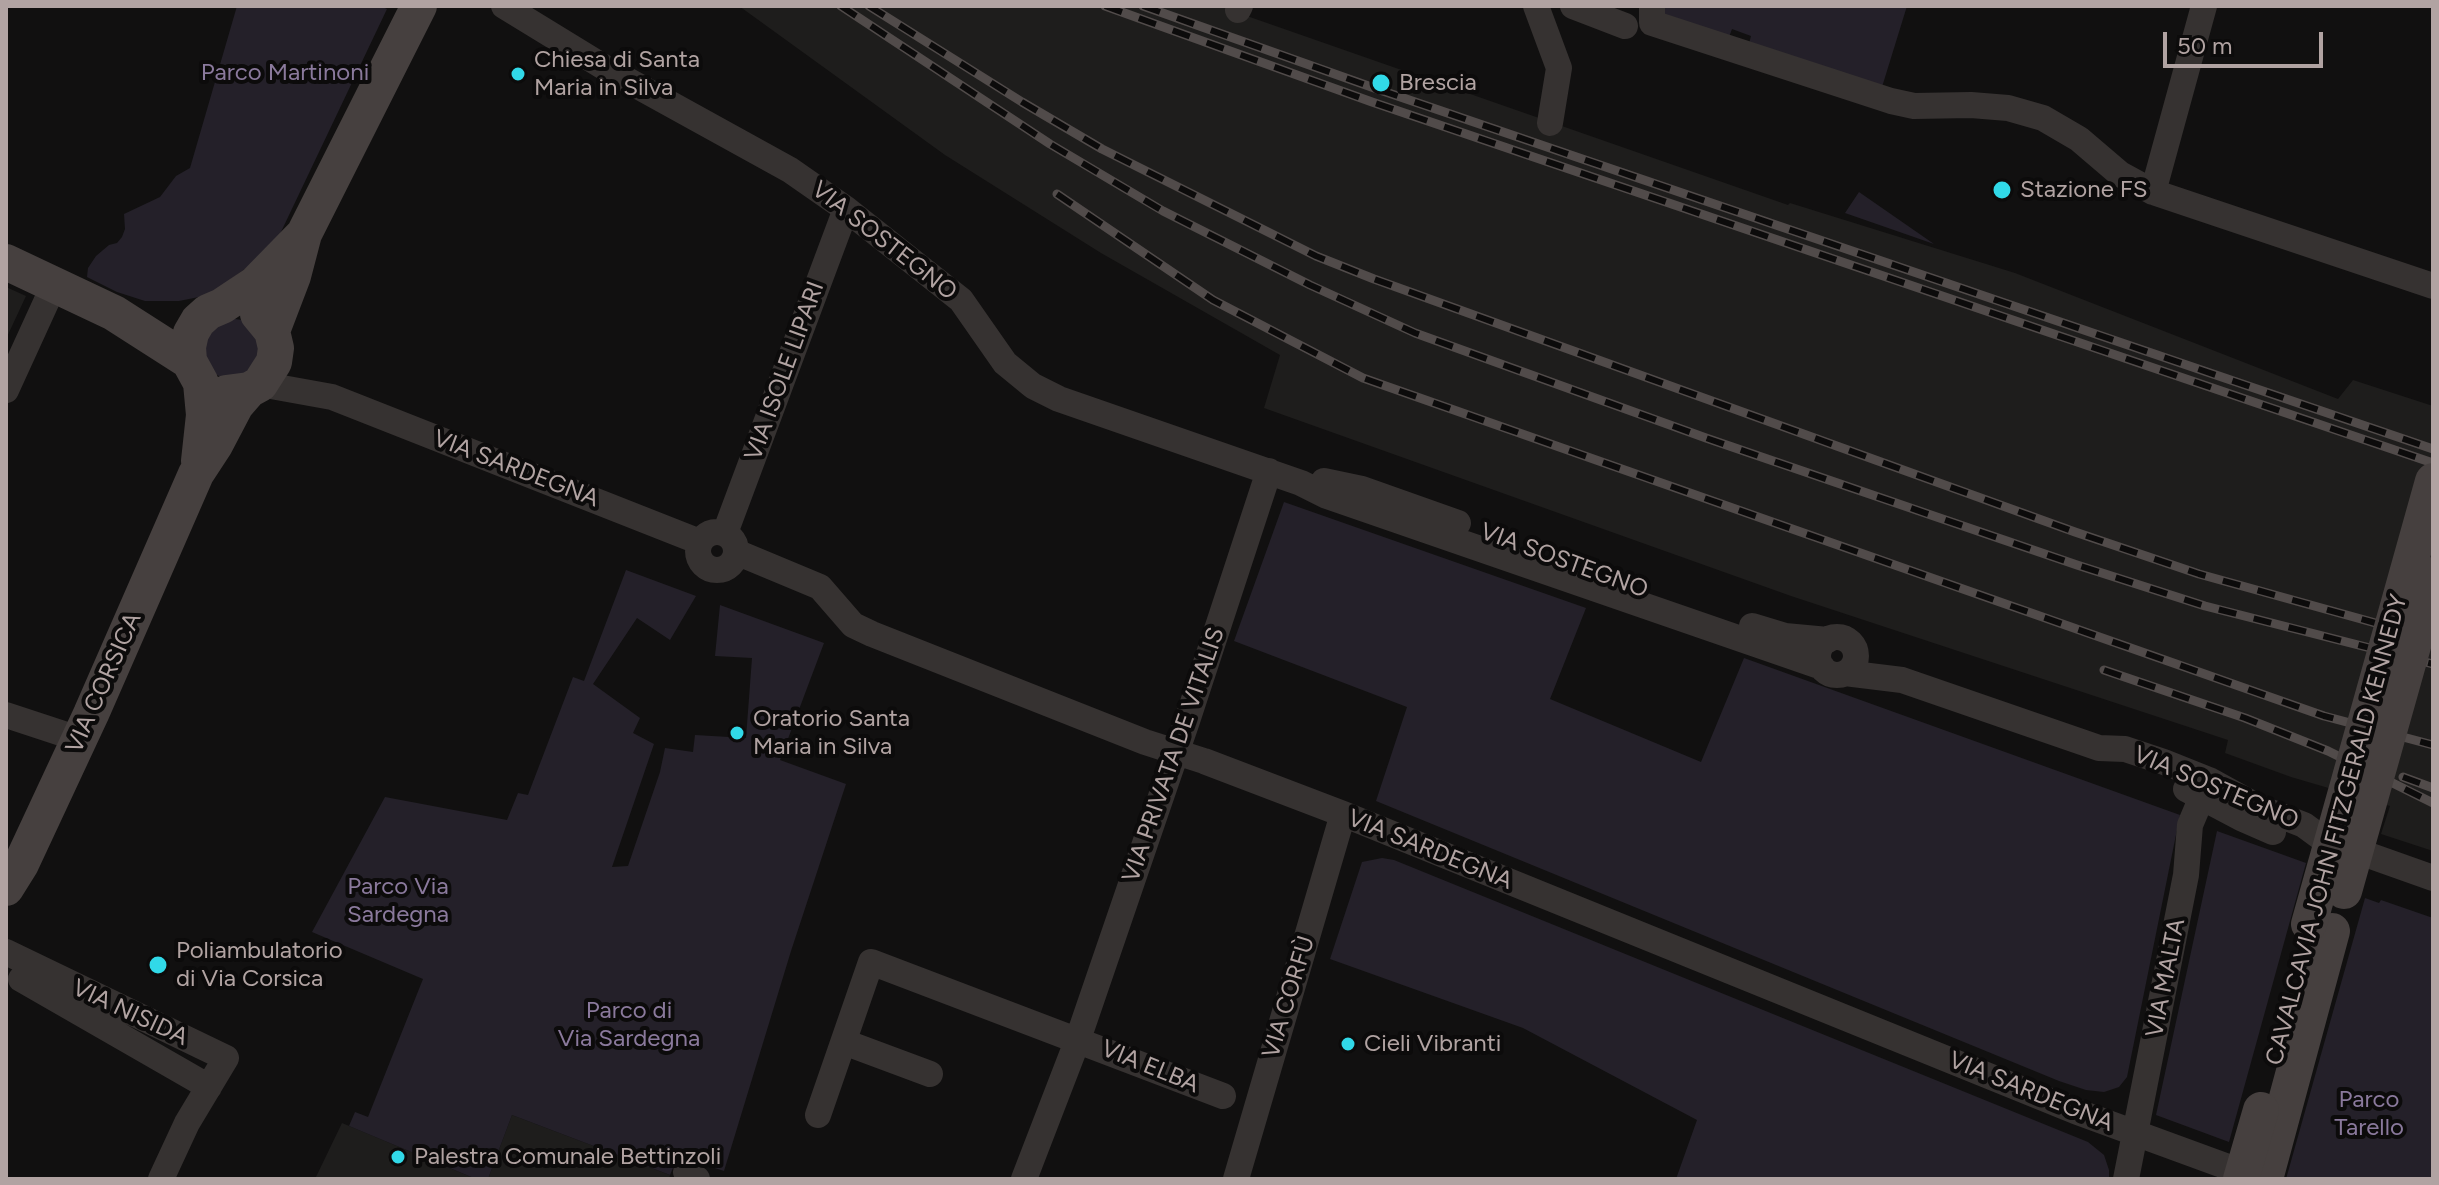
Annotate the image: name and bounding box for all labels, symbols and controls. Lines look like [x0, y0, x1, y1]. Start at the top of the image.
scale bar [2167, 16, 2327, 66]
text: 50 m [2177, 31, 2233, 60]
place label: Chiesa di Santa Maria in Silva [534, 46, 700, 102]
park label: Parco Martinoni [201, 59, 369, 87]
marker: Chiesa di Santa Maria in Silva [509, 65, 527, 83]
place label: Brescia [1399, 69, 1477, 97]
marker: Brescia [1370, 72, 1392, 94]
street label: VIA SOSTEGNO [806, 175, 962, 307]
place label: Stazione FS [2020, 176, 2147, 204]
marker: Stazione FS [1991, 179, 2013, 201]
street label: VIA ISOLE LIPARI [739, 278, 831, 464]
street label: VIA SARDEGNA [429, 424, 603, 514]
street label: VIA SOSTEGNO [1476, 517, 1652, 605]
street label: CAVALCAVIA JOHN FITZGERALD KENNEDY [2260, 592, 2414, 1068]
street label: VIA CORSICA [60, 608, 148, 758]
street label: VIA PRIVATA DE VITALIS [1117, 624, 1231, 886]
place label: Oratorio Santa Maria in Silva [753, 705, 910, 761]
marker: Oratorio Santa Maria in Silva [728, 724, 746, 742]
street label: VIA SOSTEGNO [2129, 740, 2303, 836]
street label: VIA SARDEGNA [1343, 804, 1517, 896]
park label: Parco Via Sardegna [347, 873, 449, 929]
street label: VIA MALTA [2140, 916, 2192, 1040]
street label: VIA CORFÙ [1257, 932, 1321, 1062]
place label: Poliambulatorio di Via Corsica [176, 937, 343, 993]
marker: Poliambulatorio di Via Corsica [147, 954, 169, 976]
street label: VIA NISIDA [68, 974, 192, 1052]
park label: Parco di Via Sardegna [558, 997, 700, 1053]
place label: Cieli Vibranti [1364, 1030, 1501, 1058]
street label: VIA ELBA [1097, 1034, 1203, 1100]
marker: Cieli Vibranti [1339, 1035, 1357, 1053]
street label: VIA SARDEGNA [1944, 1046, 2118, 1138]
park label: Parco Tarello [2334, 1086, 2404, 1142]
place label: Palestra Comunale Bettinzoli [414, 1143, 721, 1171]
marker: Palestra Comunale Bettinzoli [389, 1148, 407, 1166]

